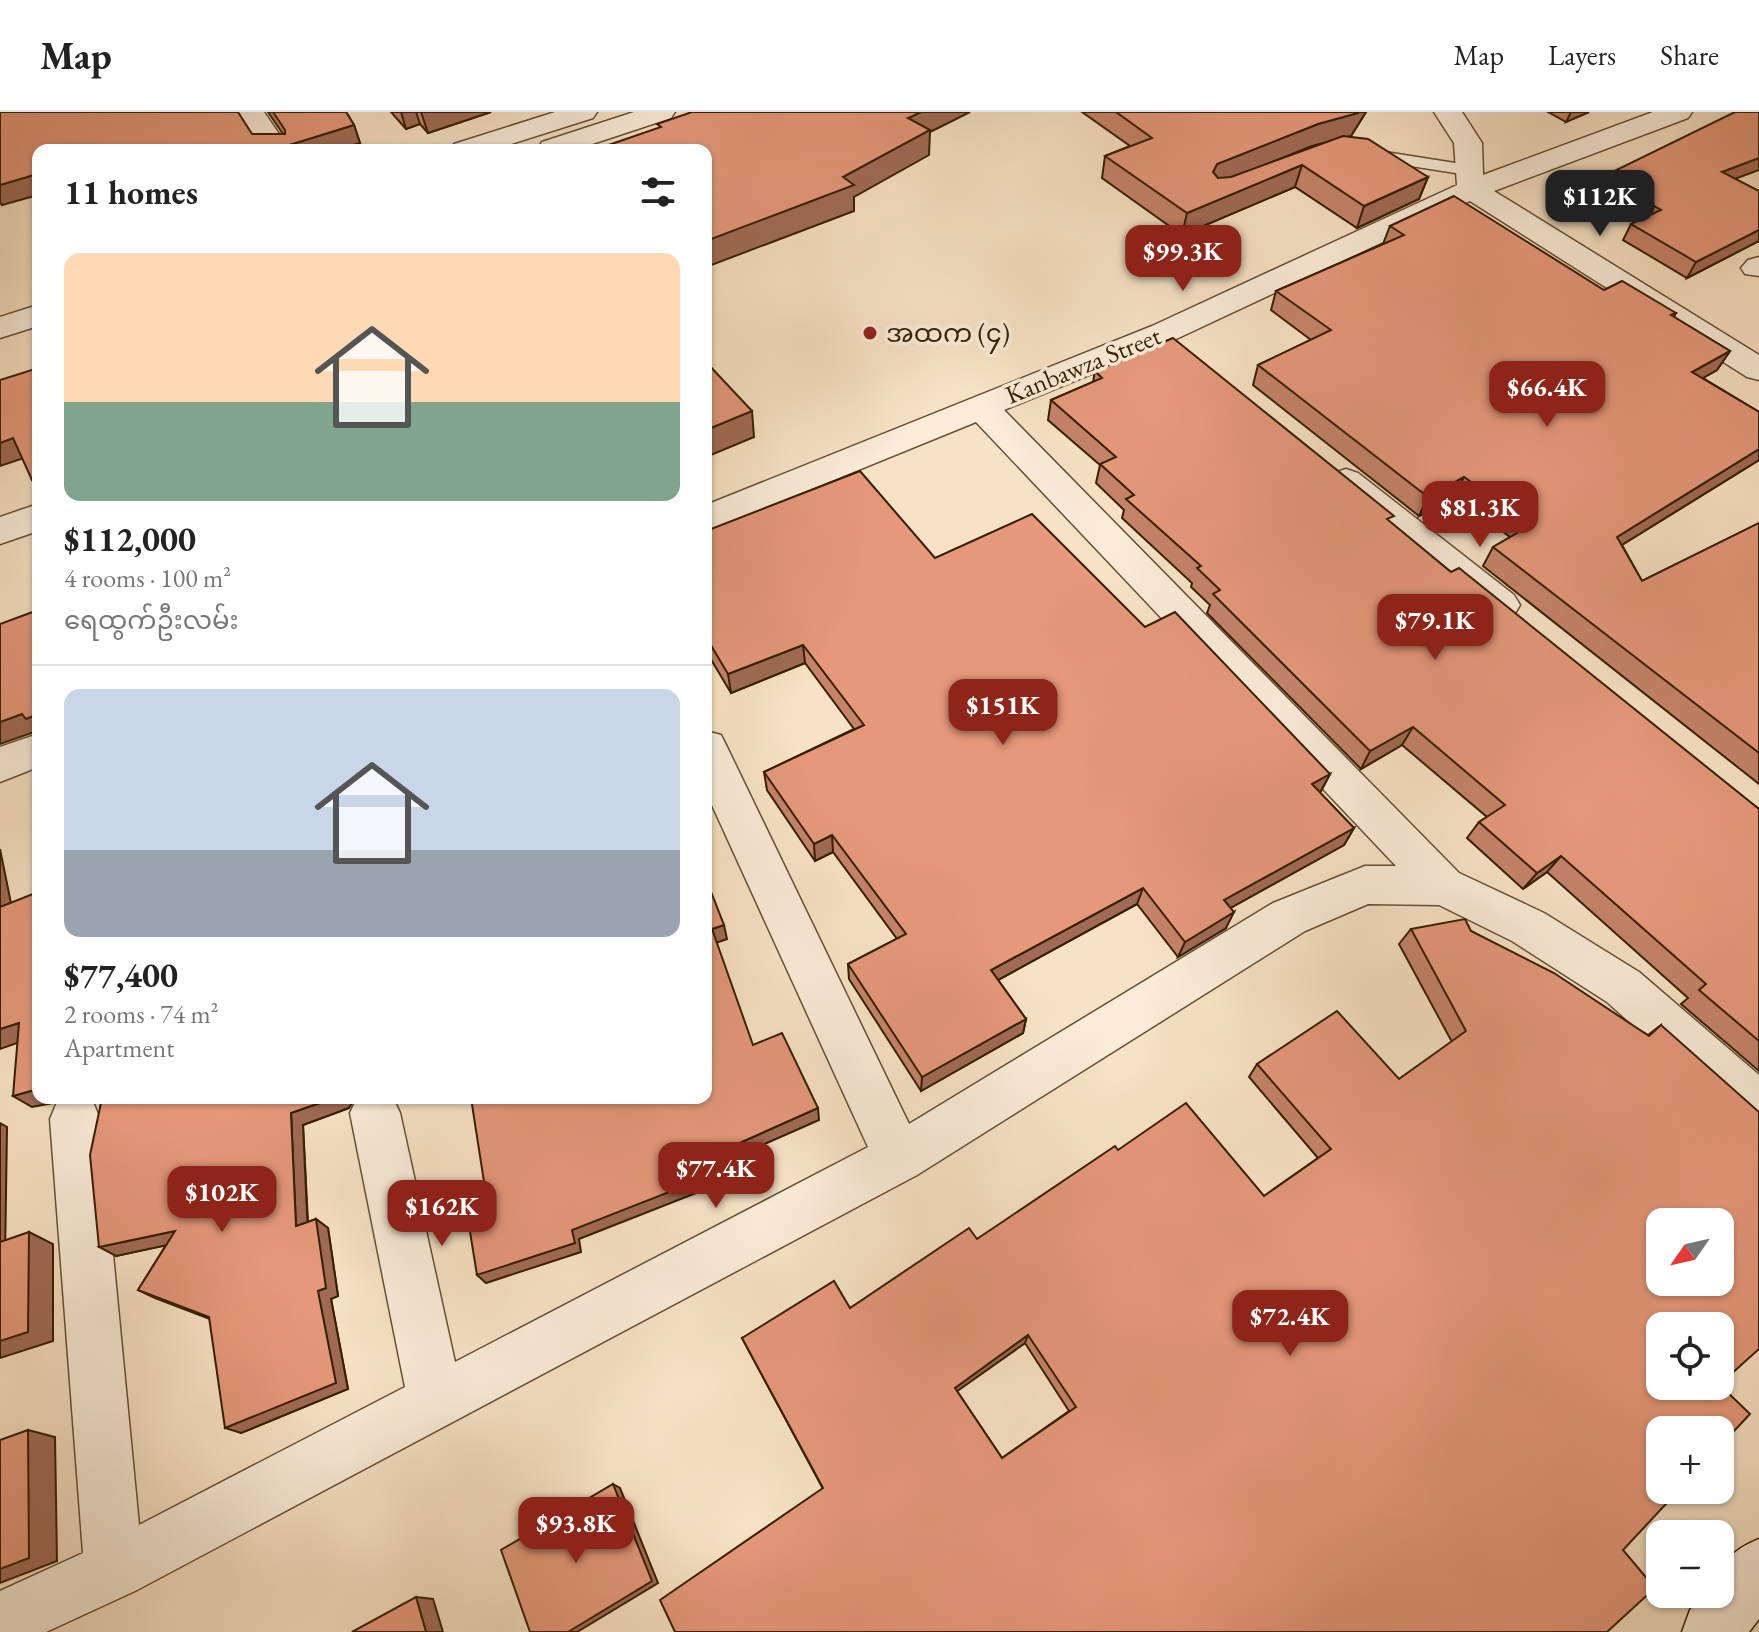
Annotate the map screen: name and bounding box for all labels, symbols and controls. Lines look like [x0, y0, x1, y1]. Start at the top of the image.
text: Map [40, 31, 112, 80]
text: Map [1454, 37, 1504, 73]
text: Layers [1548, 37, 1616, 73]
text: Share [1660, 37, 1719, 73]
text: 11 homes [64, 170, 198, 214]
icon: filters [636, 170, 680, 214]
pin: $112K [1544, 170, 1656, 238]
text: $112K [1563, 179, 1637, 213]
pin: $99.3K [1118, 225, 1248, 293]
text: $99.3K [1143, 234, 1223, 268]
icon: home [300, 305, 444, 449]
place label: အထက (၄) [886, 316, 1010, 354]
street label: Kanbawza Street [1000, 318, 1166, 412]
marker: အထက (၄) [861, 324, 879, 342]
pin: $66.4K [1482, 361, 1612, 429]
text: $66.4K [1507, 370, 1587, 404]
pin: $81.3K [1415, 481, 1545, 549]
text: $81.3K [1440, 490, 1520, 524]
text: $112,000 [64, 517, 196, 561]
text: 4 rooms · 100 m² [64, 561, 231, 595]
pin: $79.1K [1370, 594, 1500, 662]
text: ရေထွက်ဦးလမ်း [64, 603, 239, 637]
text: $79.1K [1395, 603, 1475, 637]
pin: $151K [947, 679, 1059, 747]
text: $151K [966, 688, 1040, 722]
icon: home [300, 741, 444, 885]
text: $77,400 [64, 953, 178, 997]
text: 2 rooms · 74 m² [64, 997, 219, 1031]
text: Apartment [64, 1031, 174, 1065]
pin: $77.4K [651, 1142, 781, 1210]
text: $77.4K [676, 1151, 756, 1185]
pin: $102K [166, 1166, 278, 1234]
text: $102K [185, 1175, 259, 1209]
pin: $162K [386, 1180, 498, 1248]
text: $162K [405, 1189, 479, 1223]
north arrow [1646, 1208, 1734, 1296]
map controls [1646, 1208, 1734, 1608]
pin: $72.4K [1225, 1290, 1355, 1358]
text: $72.4K [1250, 1299, 1330, 1333]
button: locate [1646, 1312, 1734, 1400]
button: + [1646, 1416, 1734, 1504]
pin: $93.8K [511, 1497, 641, 1565]
text: $93.8K [536, 1506, 616, 1540]
button: − [1646, 1520, 1734, 1608]

